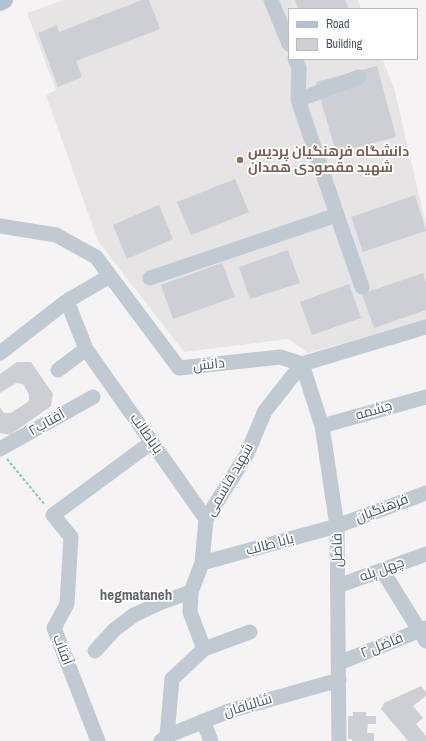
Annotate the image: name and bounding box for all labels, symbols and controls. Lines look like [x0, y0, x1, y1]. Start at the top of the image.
legend [288, 8, 418, 60]
text: Road [326, 16, 350, 32]
text: Building [326, 36, 362, 52]
place label: دانشگاه فرهنگیان پردیس شهید مقصودی همدان [248, 144, 409, 176]
marker: دانشگاه فرهنگیان پردیس شهید مقصودی همدان [235, 155, 245, 165]
street label: دانش [192, 355, 226, 375]
street label: چشمه [354, 398, 394, 424]
street label: آفتاب۲ [26, 406, 68, 440]
street label: باباطالب [126, 411, 166, 457]
street label: شهید قاسمی [202, 440, 258, 520]
street label: فرهنگیان [353, 491, 411, 527]
street label: بابا طالب [244, 531, 296, 559]
street label: فاضل [329, 533, 347, 567]
street label: چهل پله [357, 554, 407, 586]
district label: hegmataneh [100, 587, 172, 605]
street label: فاضل ۲ [358, 630, 406, 662]
street label: آفتاب [49, 632, 75, 668]
street label: شالبافان [222, 691, 274, 721]

